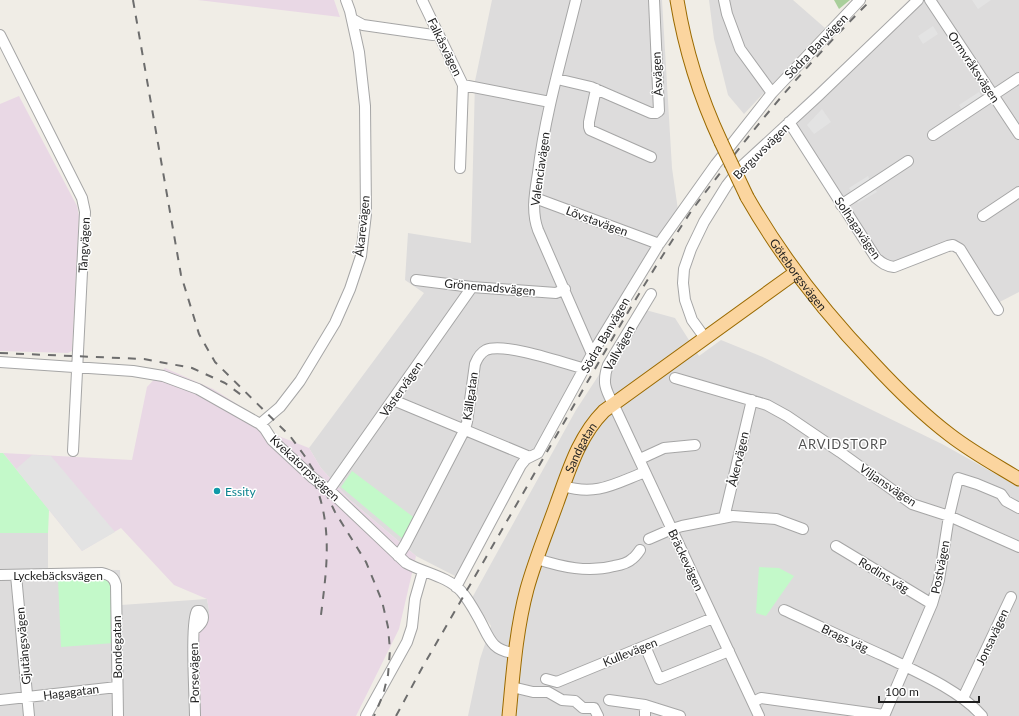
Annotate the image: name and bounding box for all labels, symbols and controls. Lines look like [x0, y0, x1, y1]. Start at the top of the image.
street label: Södra Banvägen [781, 10, 851, 82]
street label: Falkåsvägen [424, 15, 466, 79]
street label: Ormvråksvägen [945, 29, 1003, 105]
street label: Åsvägen [648, 51, 666, 97]
street label: Berguvsvägen [730, 120, 792, 182]
street label: Valenciavägen [527, 131, 553, 207]
street label: Solhagavägen [832, 194, 884, 262]
street label: Åkarevägen [351, 195, 373, 257]
street label: Lövstavägen [564, 203, 630, 239]
street label: Tångvägen [75, 217, 93, 273]
street label: Göteborgsvägen [767, 235, 830, 313]
street label: Grönemadsvägen [444, 276, 536, 298]
street label: Södra Banvägen [577, 295, 633, 375]
street label: Vallvägen [600, 322, 638, 374]
street label: Västervägen [376, 358, 426, 420]
street label: Källgatan [459, 371, 481, 421]
street label: Sandgatan [561, 419, 599, 475]
street label: Åkervägen [724, 430, 752, 488]
street label: Kvekatorpsvägen [267, 432, 343, 504]
district label: ARVIDSTORP [798, 436, 888, 452]
street label: Viljansvägen [857, 460, 919, 510]
place label: Essity [225, 484, 256, 499]
marker: Essity [212, 486, 222, 496]
street label: Bräckevägen [665, 527, 707, 593]
street label: Postvägen [927, 539, 953, 595]
street label: Rodins väg [856, 554, 912, 596]
street label: Lyckebäcksvägen [13, 568, 103, 583]
street label: Jonsavägen [972, 606, 1012, 668]
street label: Gjutängsvägen [12, 607, 34, 685]
street label: Bondegatan [109, 615, 125, 679]
street label: Brags väg [819, 621, 871, 655]
street label: Kullevägen [601, 634, 659, 670]
street label: Porsevägen [186, 643, 202, 703]
scale bar [879, 678, 979, 704]
street label: Hagagatan [42, 681, 100, 703]
text: 100 m [885, 684, 919, 699]

